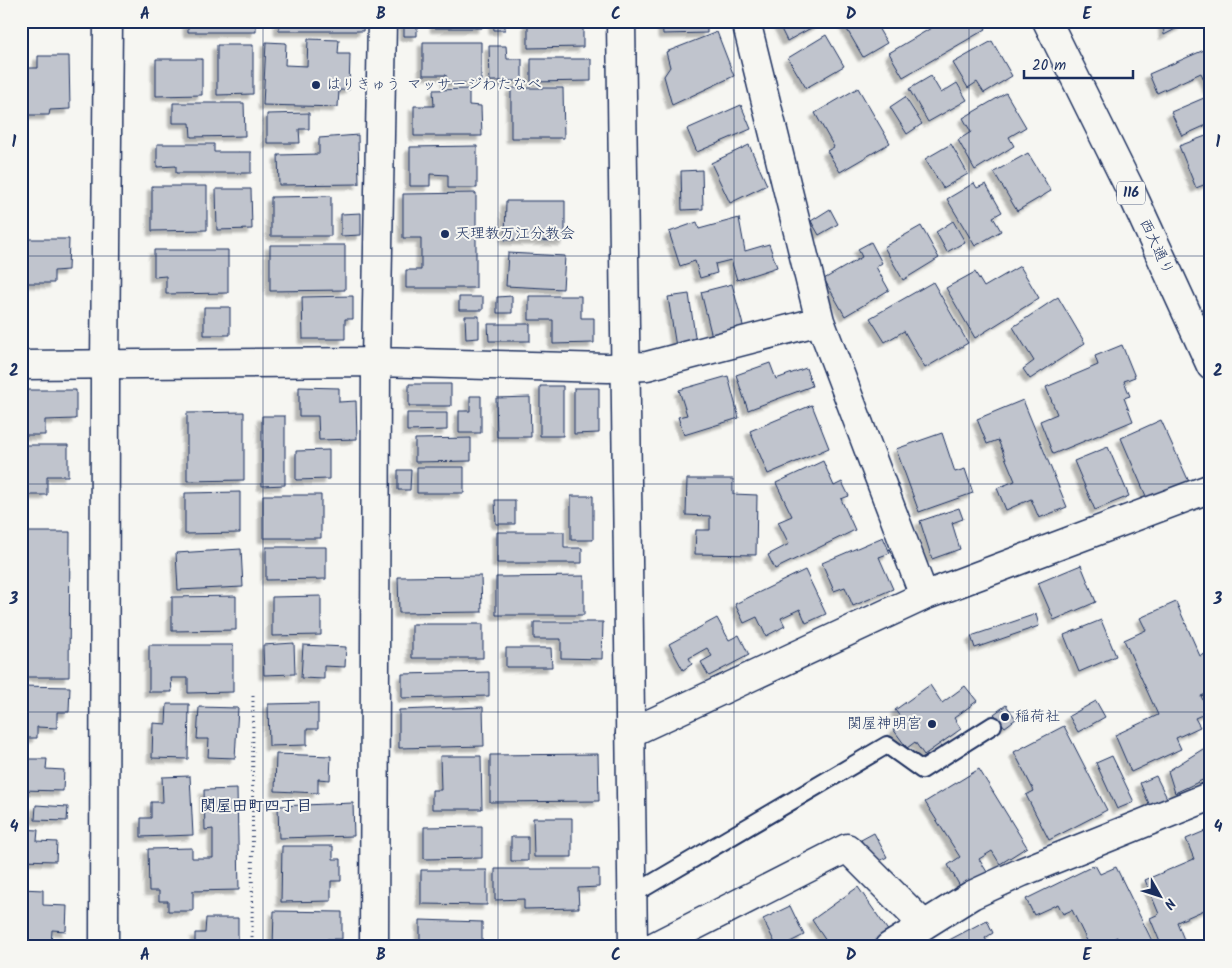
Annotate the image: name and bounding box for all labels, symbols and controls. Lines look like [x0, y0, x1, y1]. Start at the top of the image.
text: A [140, 2, 150, 27]
text: B [376, 2, 386, 27]
text: C [611, 2, 621, 27]
text: D [846, 2, 857, 27]
text: E [1083, 2, 1093, 27]
scale bar [1024, 48, 1133, 80]
text: 20 m [1032, 54, 1066, 78]
place label: はりきゅう マッサージわたなべ [326, 73, 542, 97]
marker: はりきゅう マッサージわたなべ [310, 79, 322, 91]
text: 1 [12, 130, 17, 155]
text: 1 [1216, 130, 1221, 155]
road number: 116 [1117, 182, 1145, 204]
street label: 西大通り [1132, 215, 1180, 279]
place label: 天理教万江分教会 [455, 222, 575, 246]
marker: 天理教万江分教会 [439, 228, 451, 240]
text: 2 [9, 359, 19, 384]
text: 2 [1213, 359, 1223, 384]
text: 3 [9, 587, 19, 612]
text: 3 [1213, 587, 1223, 612]
place label: 稲荷社 [1015, 705, 1060, 729]
marker: 稲荷社 [999, 711, 1011, 723]
place label: 関屋神明宮 [847, 712, 922, 736]
marker: 関屋神明宮 [926, 718, 938, 730]
district label: 関屋田町四丁目 [200, 794, 312, 819]
text: 4 [10, 815, 19, 840]
text: 4 [1214, 815, 1223, 840]
north arrow [1134, 870, 1184, 920]
text: N [1158, 893, 1181, 914]
text: A [140, 943, 150, 968]
text: B [376, 943, 386, 968]
text: C [611, 943, 621, 968]
text: D [846, 943, 857, 968]
text: E [1083, 943, 1093, 968]

